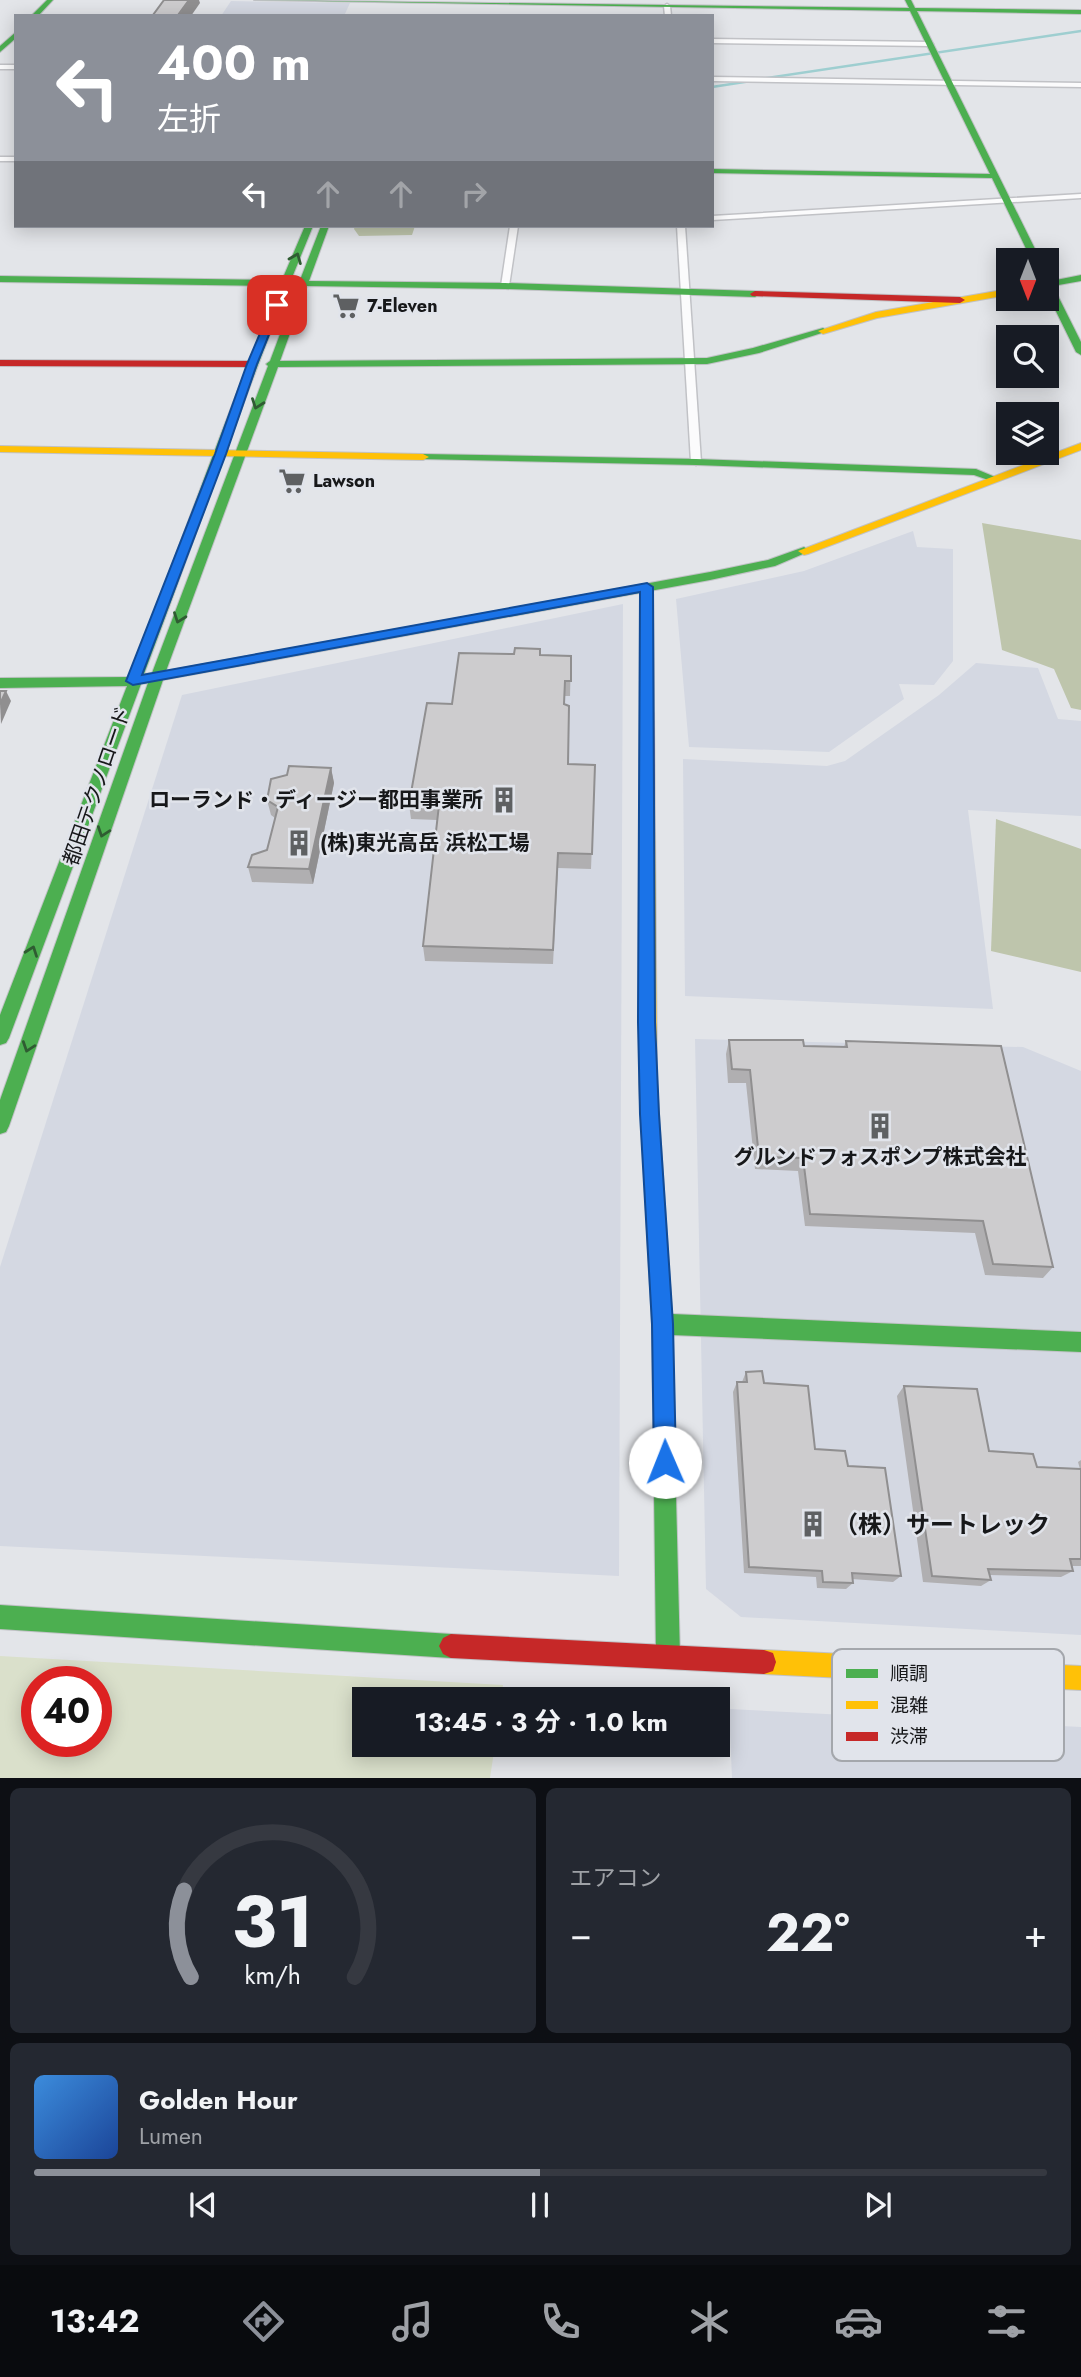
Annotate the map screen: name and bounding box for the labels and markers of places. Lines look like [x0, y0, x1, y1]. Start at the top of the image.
pin [247, 275, 307, 335]
supermarket icon: 7-Eleven [331, 291, 361, 321]
place label: 7-Eleven [367, 293, 438, 319]
supermarket icon: Lawson [277, 466, 307, 496]
place label: Lawson [313, 468, 375, 494]
place label: ローランド・ディージー都田事業所 [149, 785, 483, 815]
building icon: ローランド・ディージー都田事業所 [489, 785, 519, 815]
building icon: (株)東光高岳 浜松工場 [284, 828, 314, 858]
place label: (株)東光高岳 浜松工場 [320, 828, 530, 858]
building icon: グルンドフォスポンプ株式会社 [865, 1111, 895, 1141]
place label: グルンドフォスポンプ株式会社 [734, 1142, 1026, 1172]
place label: （株）サートレック [834, 1507, 1050, 1542]
building icon: （株）サートレック [798, 1509, 828, 1539]

